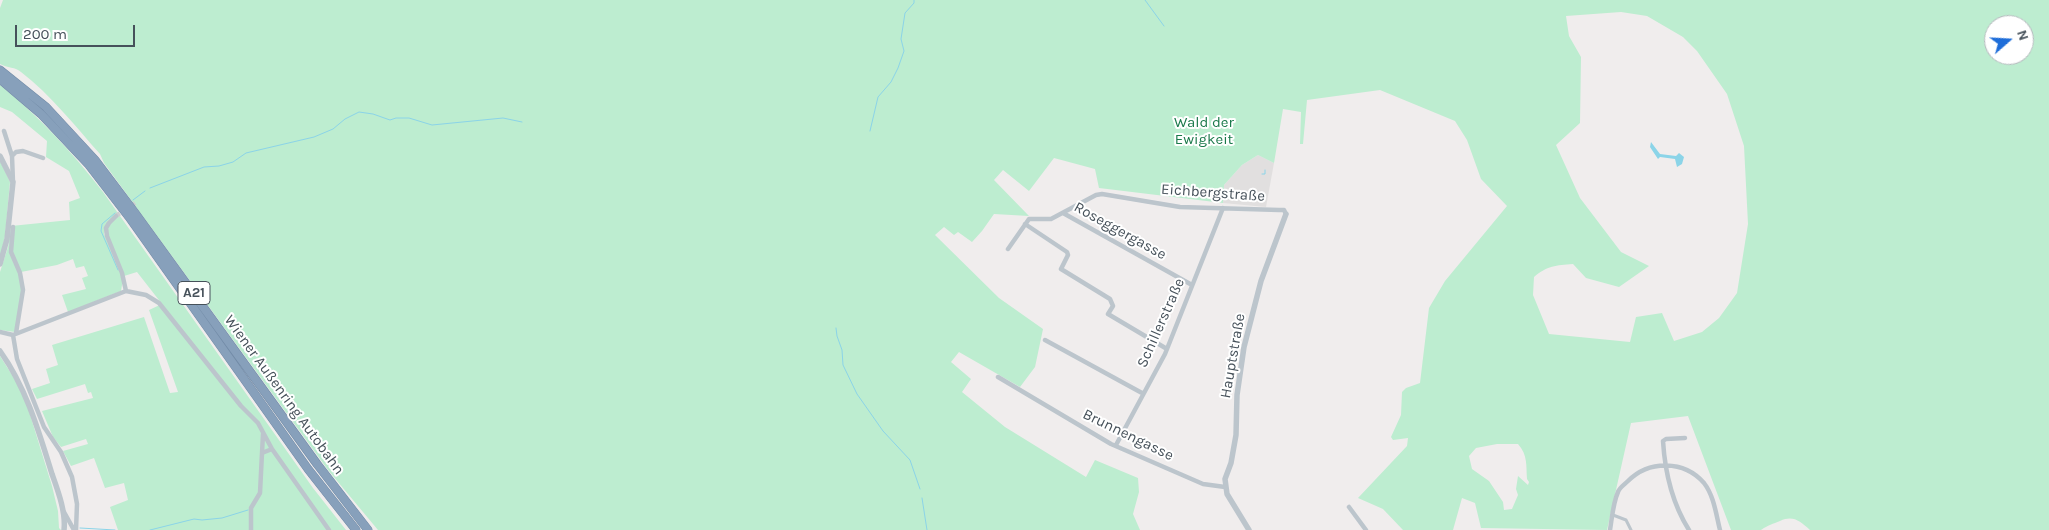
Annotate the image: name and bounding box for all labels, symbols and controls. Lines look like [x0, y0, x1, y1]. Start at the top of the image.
scale bar [18, 15, 138, 47]
north arrow [1984, 15, 2034, 65]
text: 200 m [23, 25, 67, 43]
text: N [2013, 28, 2032, 43]
park label: Wald der Ewigkeit [1174, 114, 1234, 149]
street label: Eichbergstraße [1160, 180, 1266, 206]
street label: Roseggergasse [1071, 198, 1169, 264]
street label: Schillerstraße [1133, 276, 1189, 370]
road number: A21 [178, 282, 210, 304]
street label: Wiener Außenring Autobahn [220, 312, 348, 478]
street label: Hauptstraße [1217, 312, 1249, 400]
street label: Brunnengasse [1080, 405, 1176, 465]

